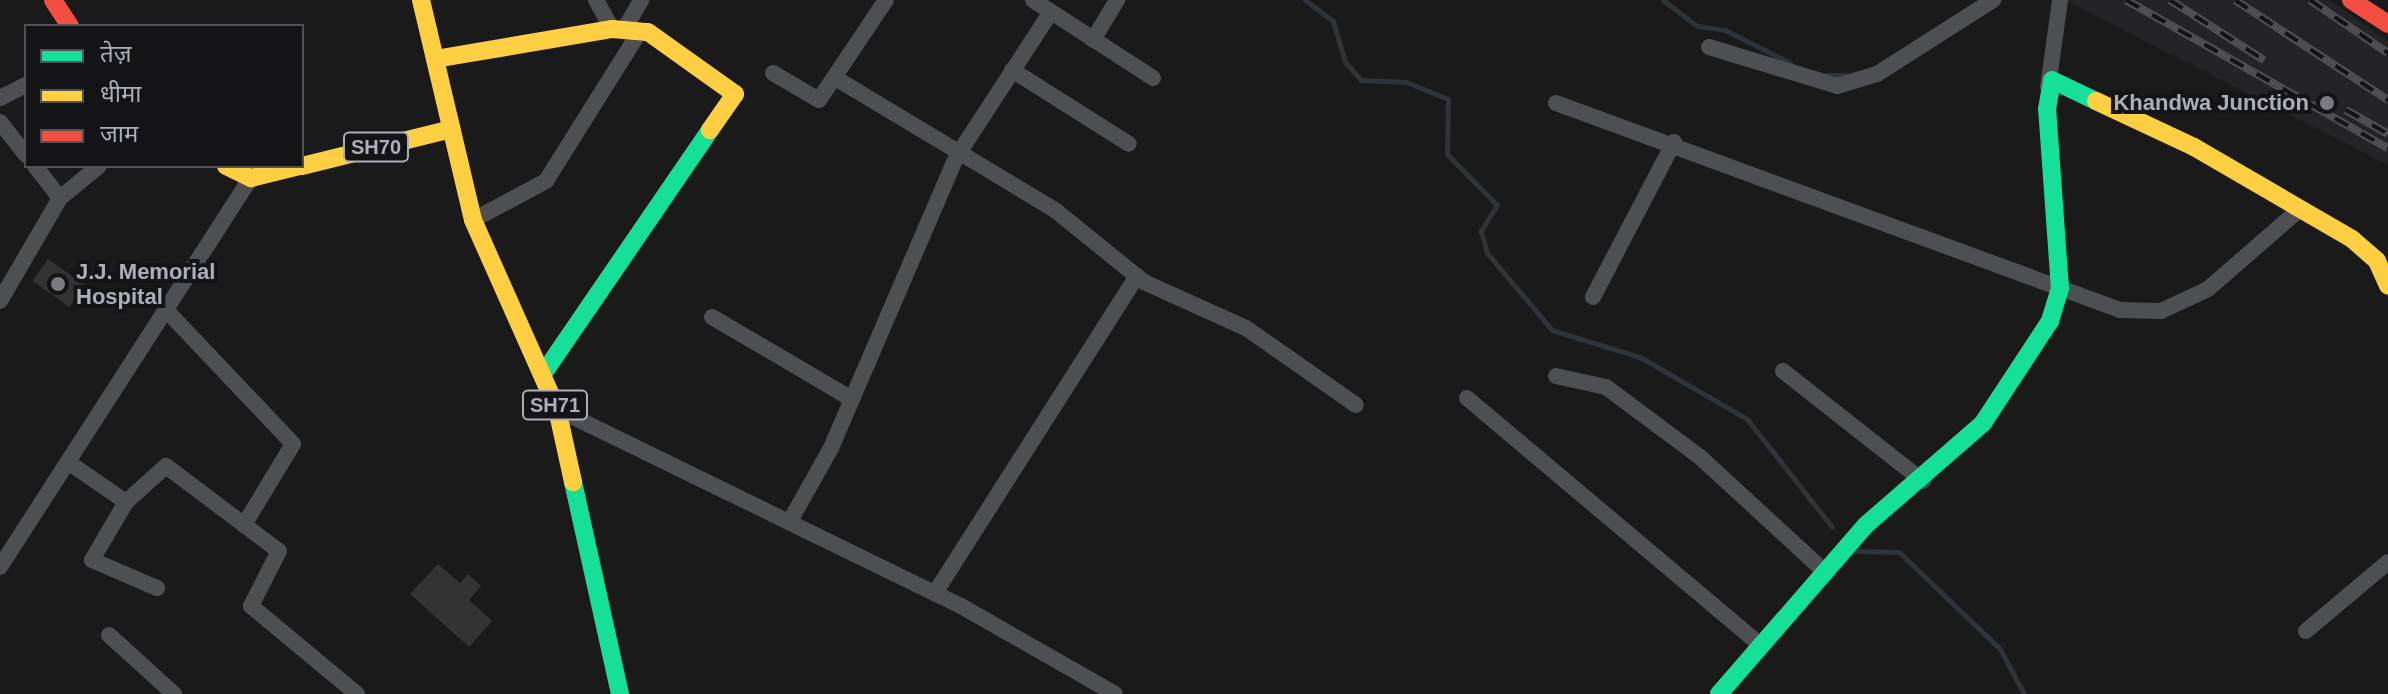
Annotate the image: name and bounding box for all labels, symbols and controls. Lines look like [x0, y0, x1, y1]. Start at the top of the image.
legend [24, 24, 304, 168]
text: तेज़ [100, 40, 132, 67]
text: धीमा [100, 80, 142, 107]
place label: Khandwa Junction [2113, 90, 2309, 116]
marker: Khandwa Junction [2316, 92, 2338, 114]
text: जाम [100, 120, 138, 147]
road number: SH70 [342, 131, 410, 163]
place label: J.J. Memorial Hospital [76, 258, 215, 310]
marker: J.J. Memorial Hospital [47, 273, 69, 295]
road number: SH71 [521, 389, 589, 421]

